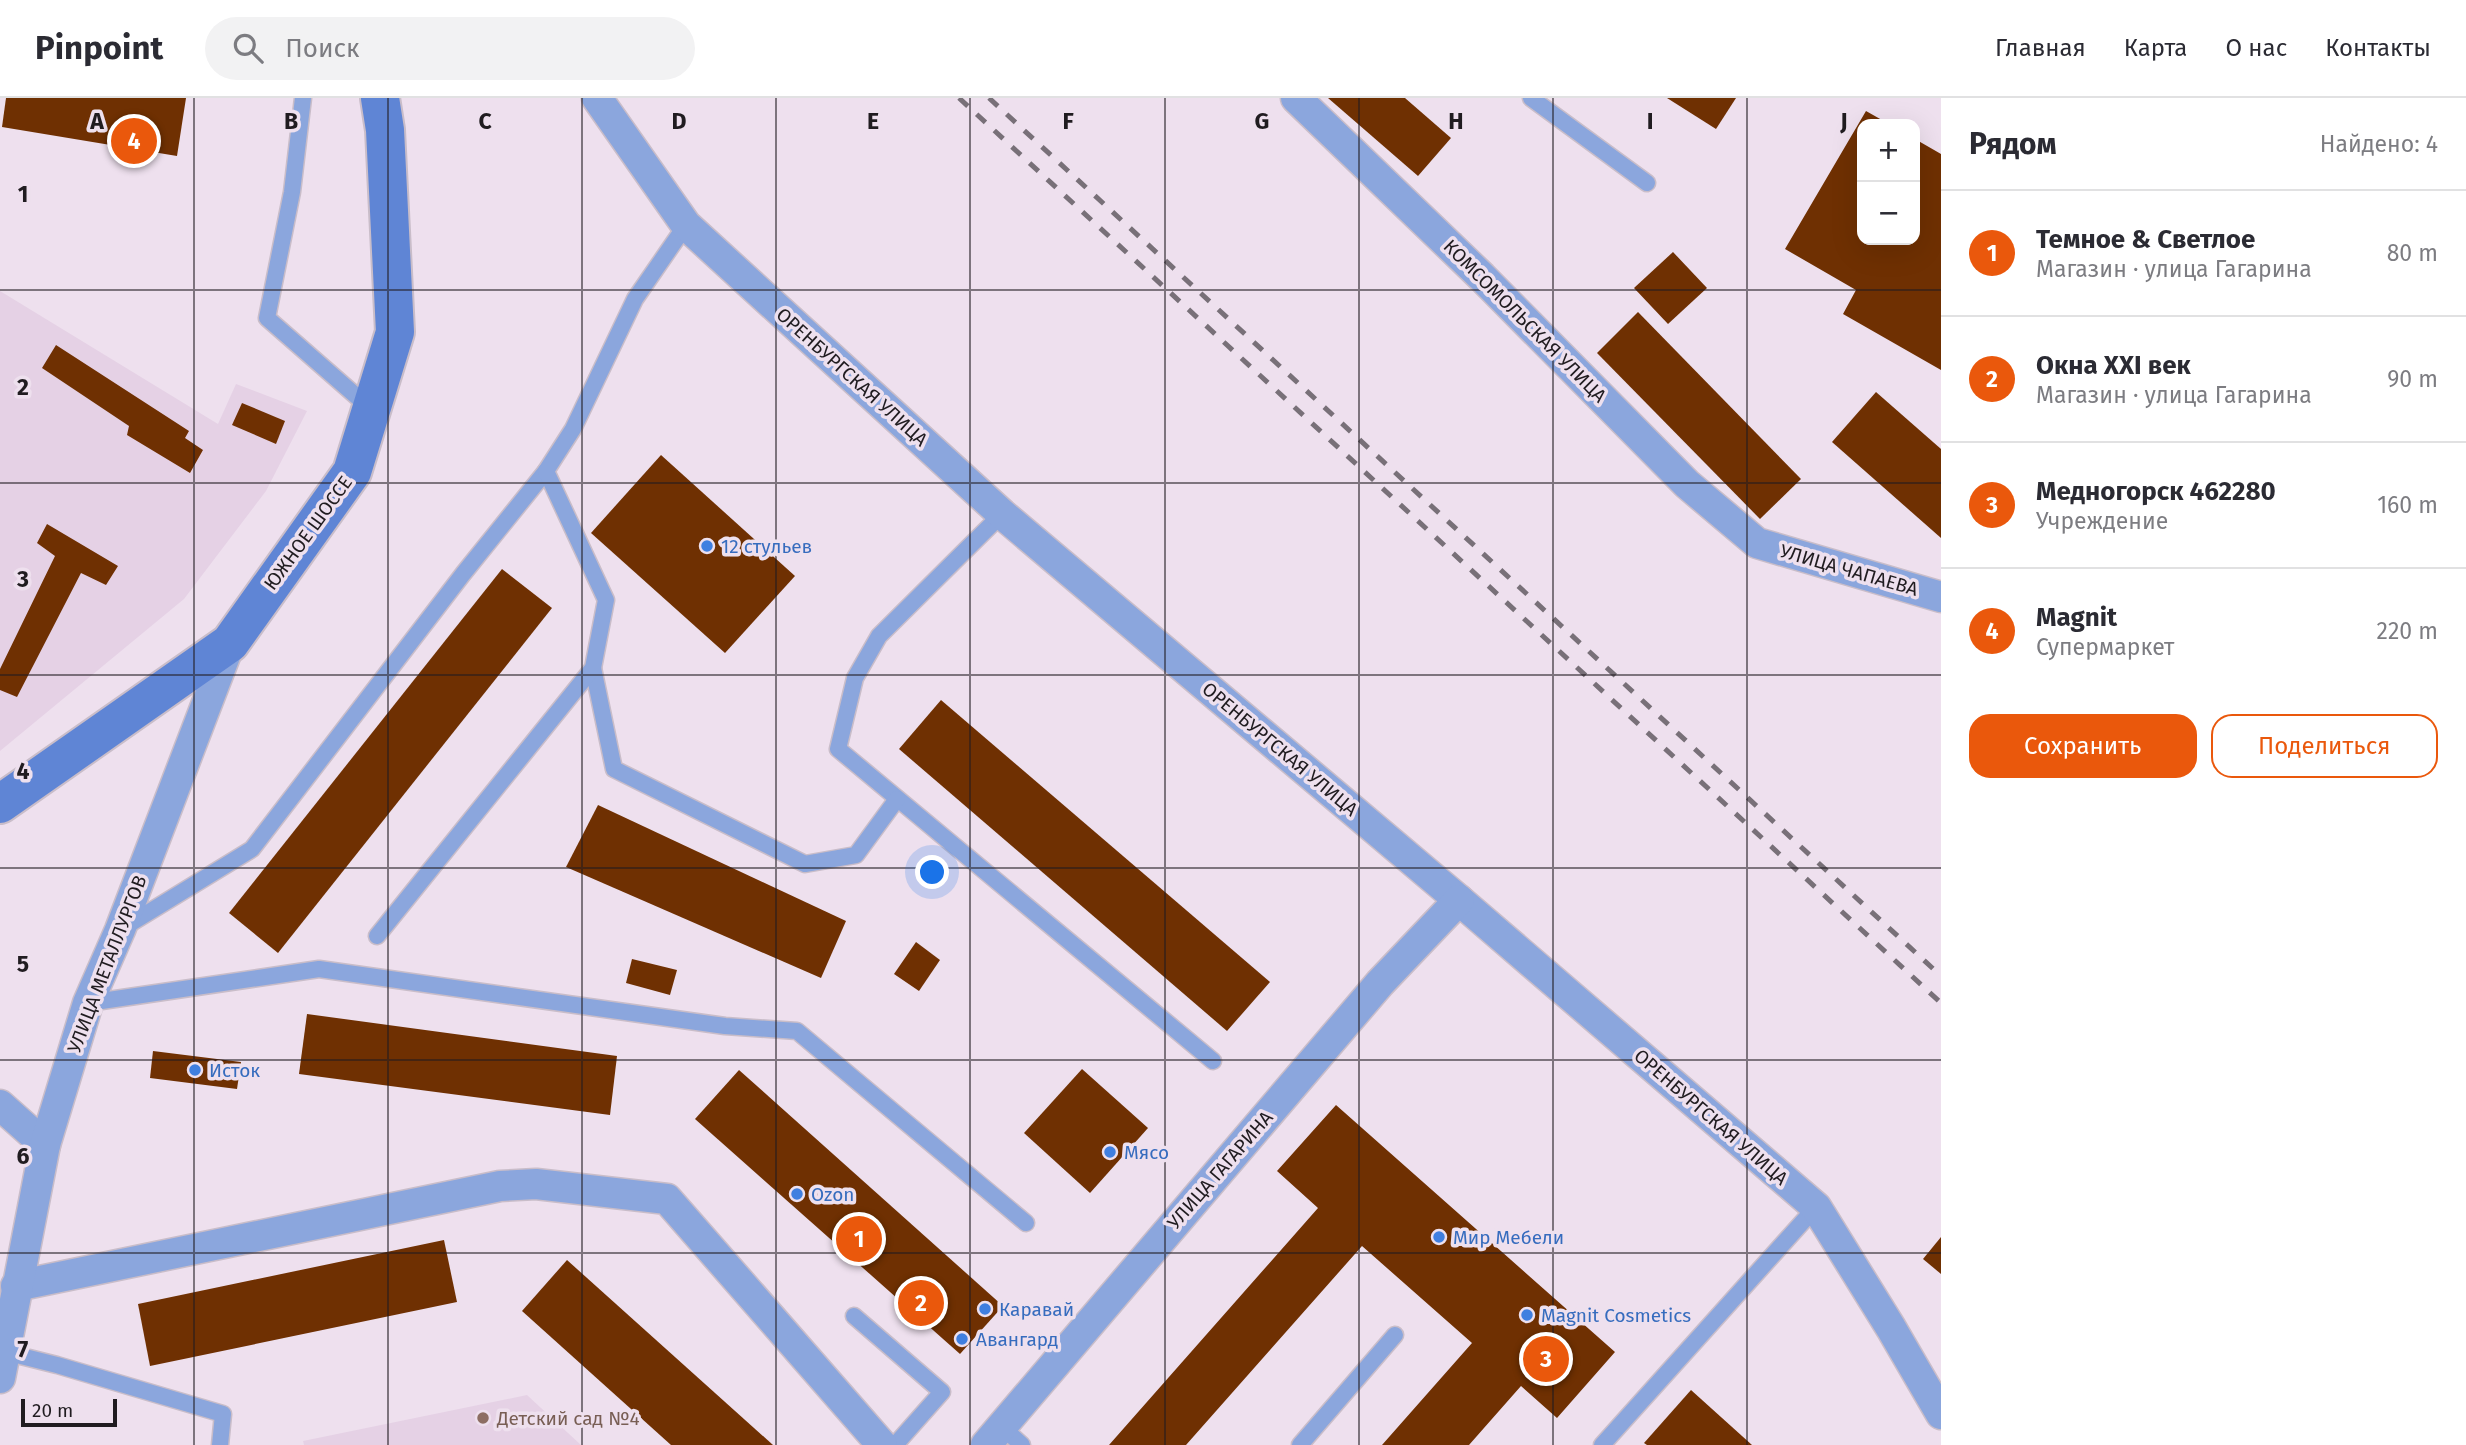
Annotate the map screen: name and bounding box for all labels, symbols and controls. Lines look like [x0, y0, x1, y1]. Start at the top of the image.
search box [205, 17, 695, 80]
text: Pinpoint [35, 28, 163, 68]
icon: search [229, 29, 267, 67]
text: Поиск [285, 33, 359, 64]
text: Главная [1995, 34, 2086, 62]
text: Карта [2124, 34, 2187, 62]
text: О нас [2225, 34, 2287, 62]
text: Контакты [2325, 34, 2431, 62]
text: A [89, 107, 104, 135]
text: B [284, 107, 298, 135]
text: C [478, 107, 492, 135]
text: D [672, 107, 687, 135]
text: E [867, 107, 879, 135]
text: F [1062, 107, 1074, 135]
text: G [1255, 107, 1269, 135]
text: H [1448, 107, 1464, 135]
text: I [1647, 107, 1653, 135]
text: J [1839, 107, 1848, 135]
pin: 4 [111, 115, 157, 167]
map controls [1857, 119, 1920, 245]
button: + [1857, 119, 1920, 182]
text: Рядом [1969, 126, 2057, 162]
text: Найдено: 4 [2320, 130, 2438, 158]
text: 1 [18, 180, 28, 208]
button: − [1857, 182, 1920, 245]
text: Темное & Светлое [2036, 224, 2255, 255]
street label: КОМСОМОЛЬСКАЯ УЛИЦА [1439, 235, 1611, 407]
text: 1 [1987, 239, 1997, 267]
text: 80 m [2387, 239, 2438, 267]
text: Магазин · улица Гагарина [2036, 255, 2312, 283]
street label: ОРЕНБУРГСКАЯ УЛИЦА [772, 303, 933, 451]
text: Окна XXI век [2036, 350, 2191, 381]
text: 2 [1986, 365, 1998, 393]
text: 90 m [2387, 365, 2438, 393]
text: 2 [17, 373, 29, 401]
text: Магазин · улица Гагарина [2036, 381, 2312, 409]
street label: ЮЖНОЕ ШОССЕ [259, 471, 357, 595]
text: Медногорск 462280 [2036, 476, 2276, 507]
text: 3 [1986, 491, 1998, 519]
text: 160 m [2377, 491, 2438, 519]
text: Учреждение [2036, 507, 2168, 535]
place label: 12 стульев [721, 535, 812, 558]
marker: 12 стульев [699, 538, 715, 554]
street label: УЛИЦА ЧАПАЕВА [1777, 539, 1921, 601]
text: 3 [16, 565, 29, 593]
text: Magnit [2036, 602, 2117, 633]
text: 4 [1986, 617, 1999, 645]
text: 220 m [2377, 617, 2438, 645]
text: Супермаркет [2036, 633, 2174, 661]
street label: ОРЕНБУРГСКАЯ УЛИЦА [1198, 677, 1362, 821]
button: Сохранить [1969, 714, 2197, 778]
button: Поделиться [2211, 714, 2438, 778]
text: 4 [17, 757, 30, 785]
your location [915, 855, 949, 889]
street label: УЛИЦА МЕТАЛЛУРГОВ [63, 872, 151, 1056]
text: 5 [17, 950, 29, 978]
street label: ОРЕНБУРГСКАЯ УЛИЦА [1630, 1044, 1793, 1190]
place label: Исток [209, 1059, 260, 1082]
marker: Исток [187, 1062, 203, 1078]
street label: УЛИЦА ГАГАРИНА [1162, 1106, 1278, 1234]
place label: Мясо [1124, 1141, 1169, 1164]
text: 6 [17, 1142, 30, 1170]
marker: Мясо [1102, 1144, 1118, 1160]
place label: Ozon [811, 1183, 854, 1206]
marker: Ozon [789, 1186, 805, 1202]
pin: 1 [836, 1213, 882, 1265]
place label: Мир Мебели [1453, 1226, 1564, 1249]
marker: Мир Мебели [1431, 1229, 1447, 1245]
pin: 2 [898, 1277, 944, 1329]
place label: Каравай [999, 1298, 1074, 1321]
marker: Каравай [977, 1301, 993, 1317]
place label: Magnit Cosmetics [1541, 1304, 1691, 1327]
marker: Magnit Cosmetics [1519, 1307, 1535, 1323]
place label: Авангард [976, 1328, 1058, 1351]
marker: Авангард [954, 1331, 970, 1347]
pin: 3 [1523, 1333, 1569, 1385]
text: 7 [18, 1335, 29, 1363]
scale bar [21, 1396, 117, 1428]
text: 20 m [32, 1399, 73, 1422]
place label: Детский сад №4 [496, 1407, 640, 1430]
marker: Детский сад №4 [475, 1410, 491, 1426]

